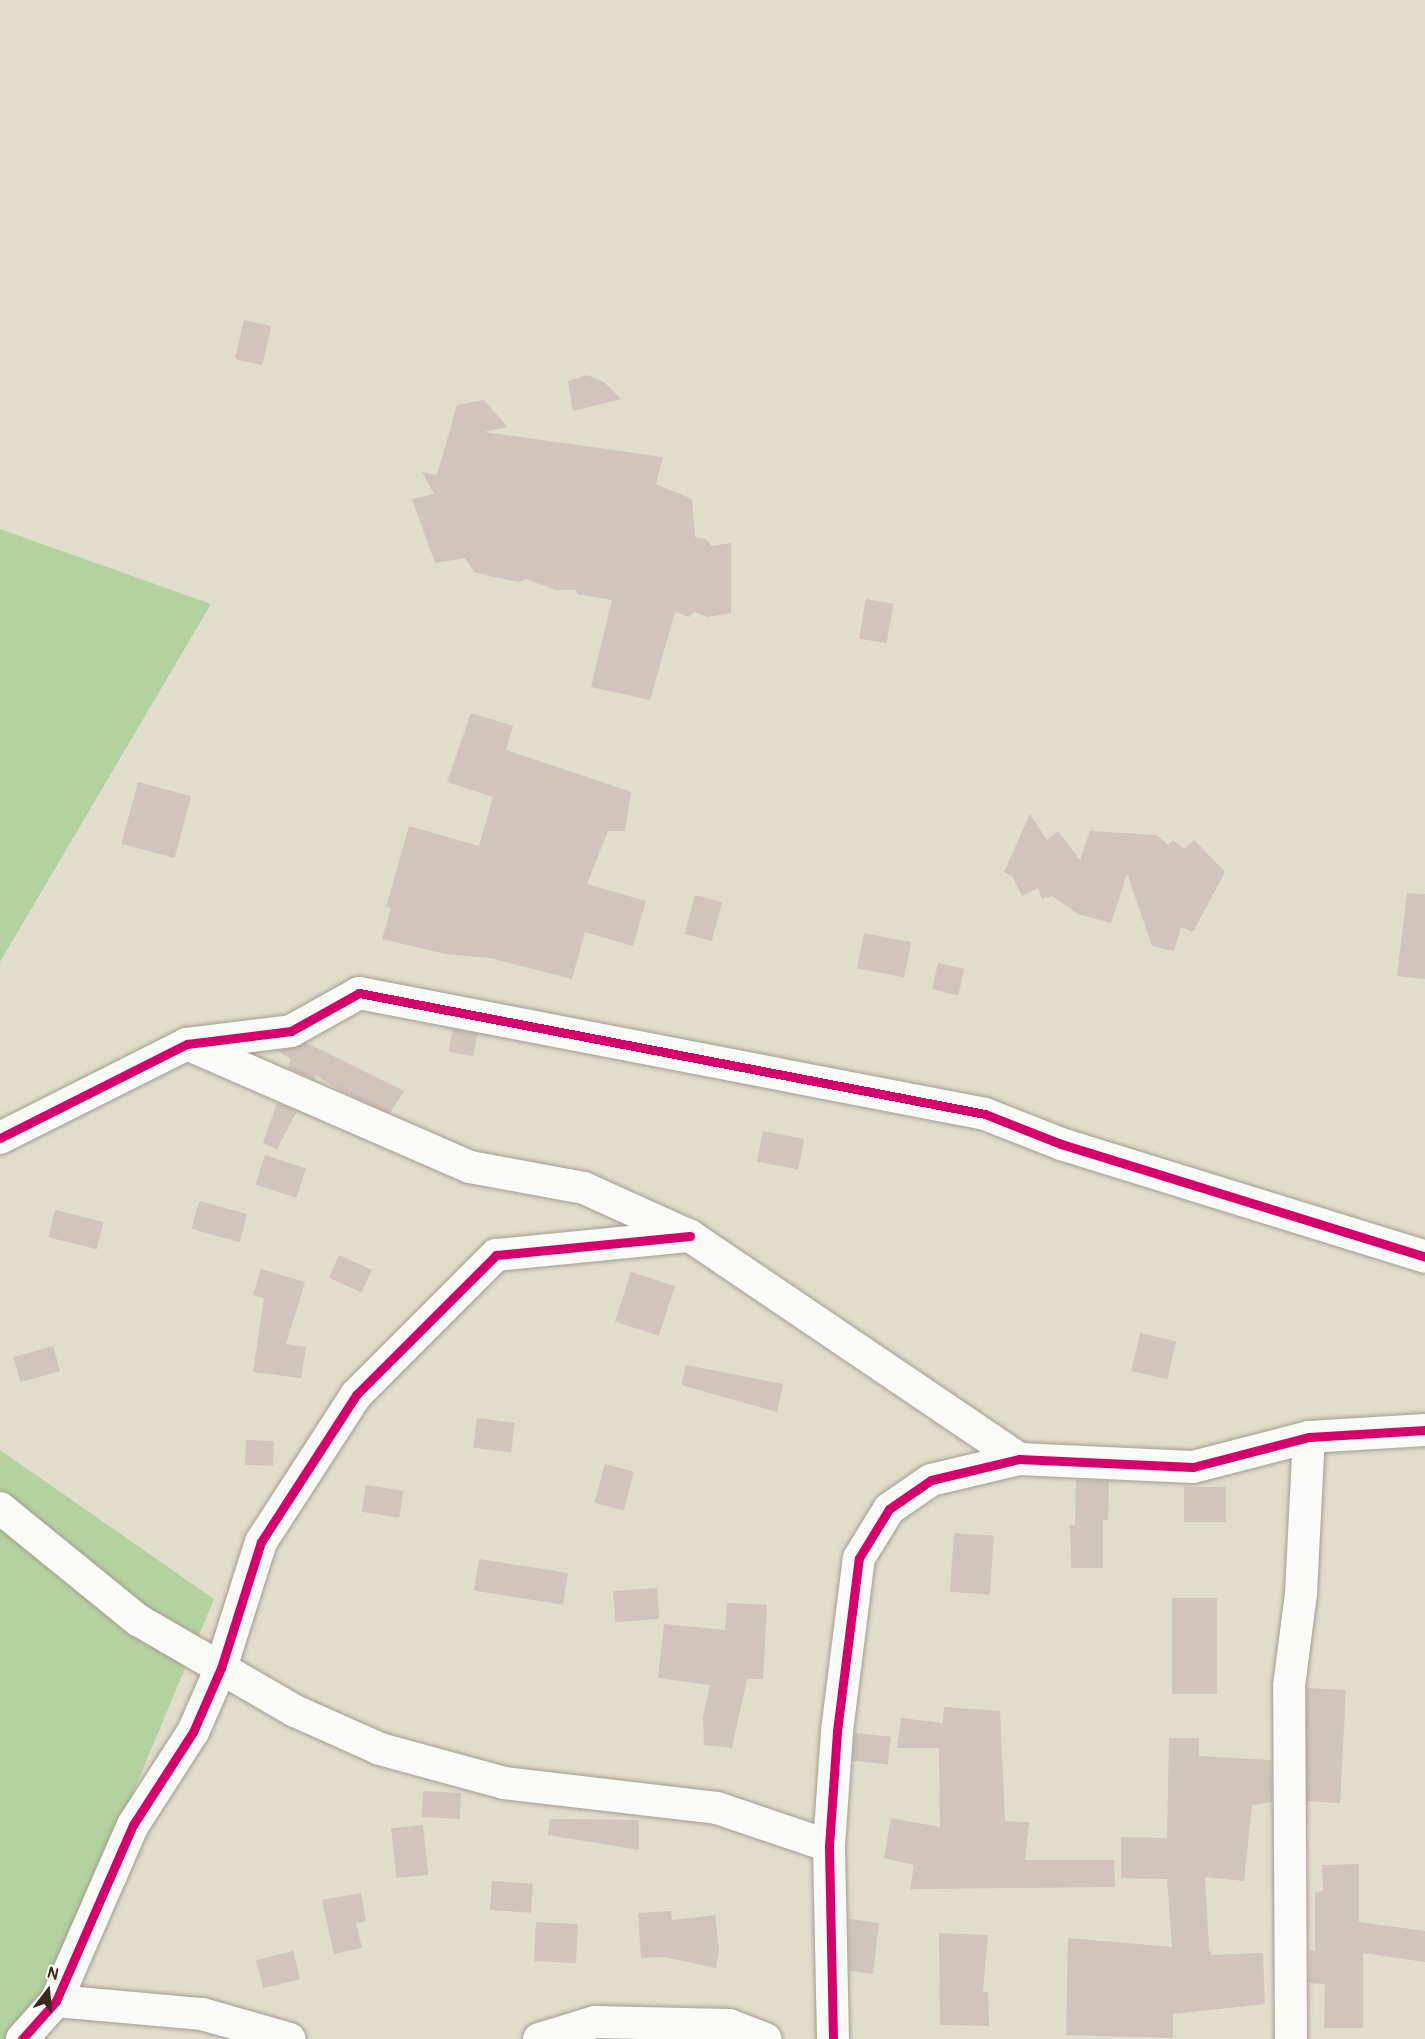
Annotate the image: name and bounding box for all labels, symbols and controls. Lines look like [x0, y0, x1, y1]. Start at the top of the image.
north arrow [18, 1961, 78, 2021]
text: N [45, 1963, 61, 1985]

